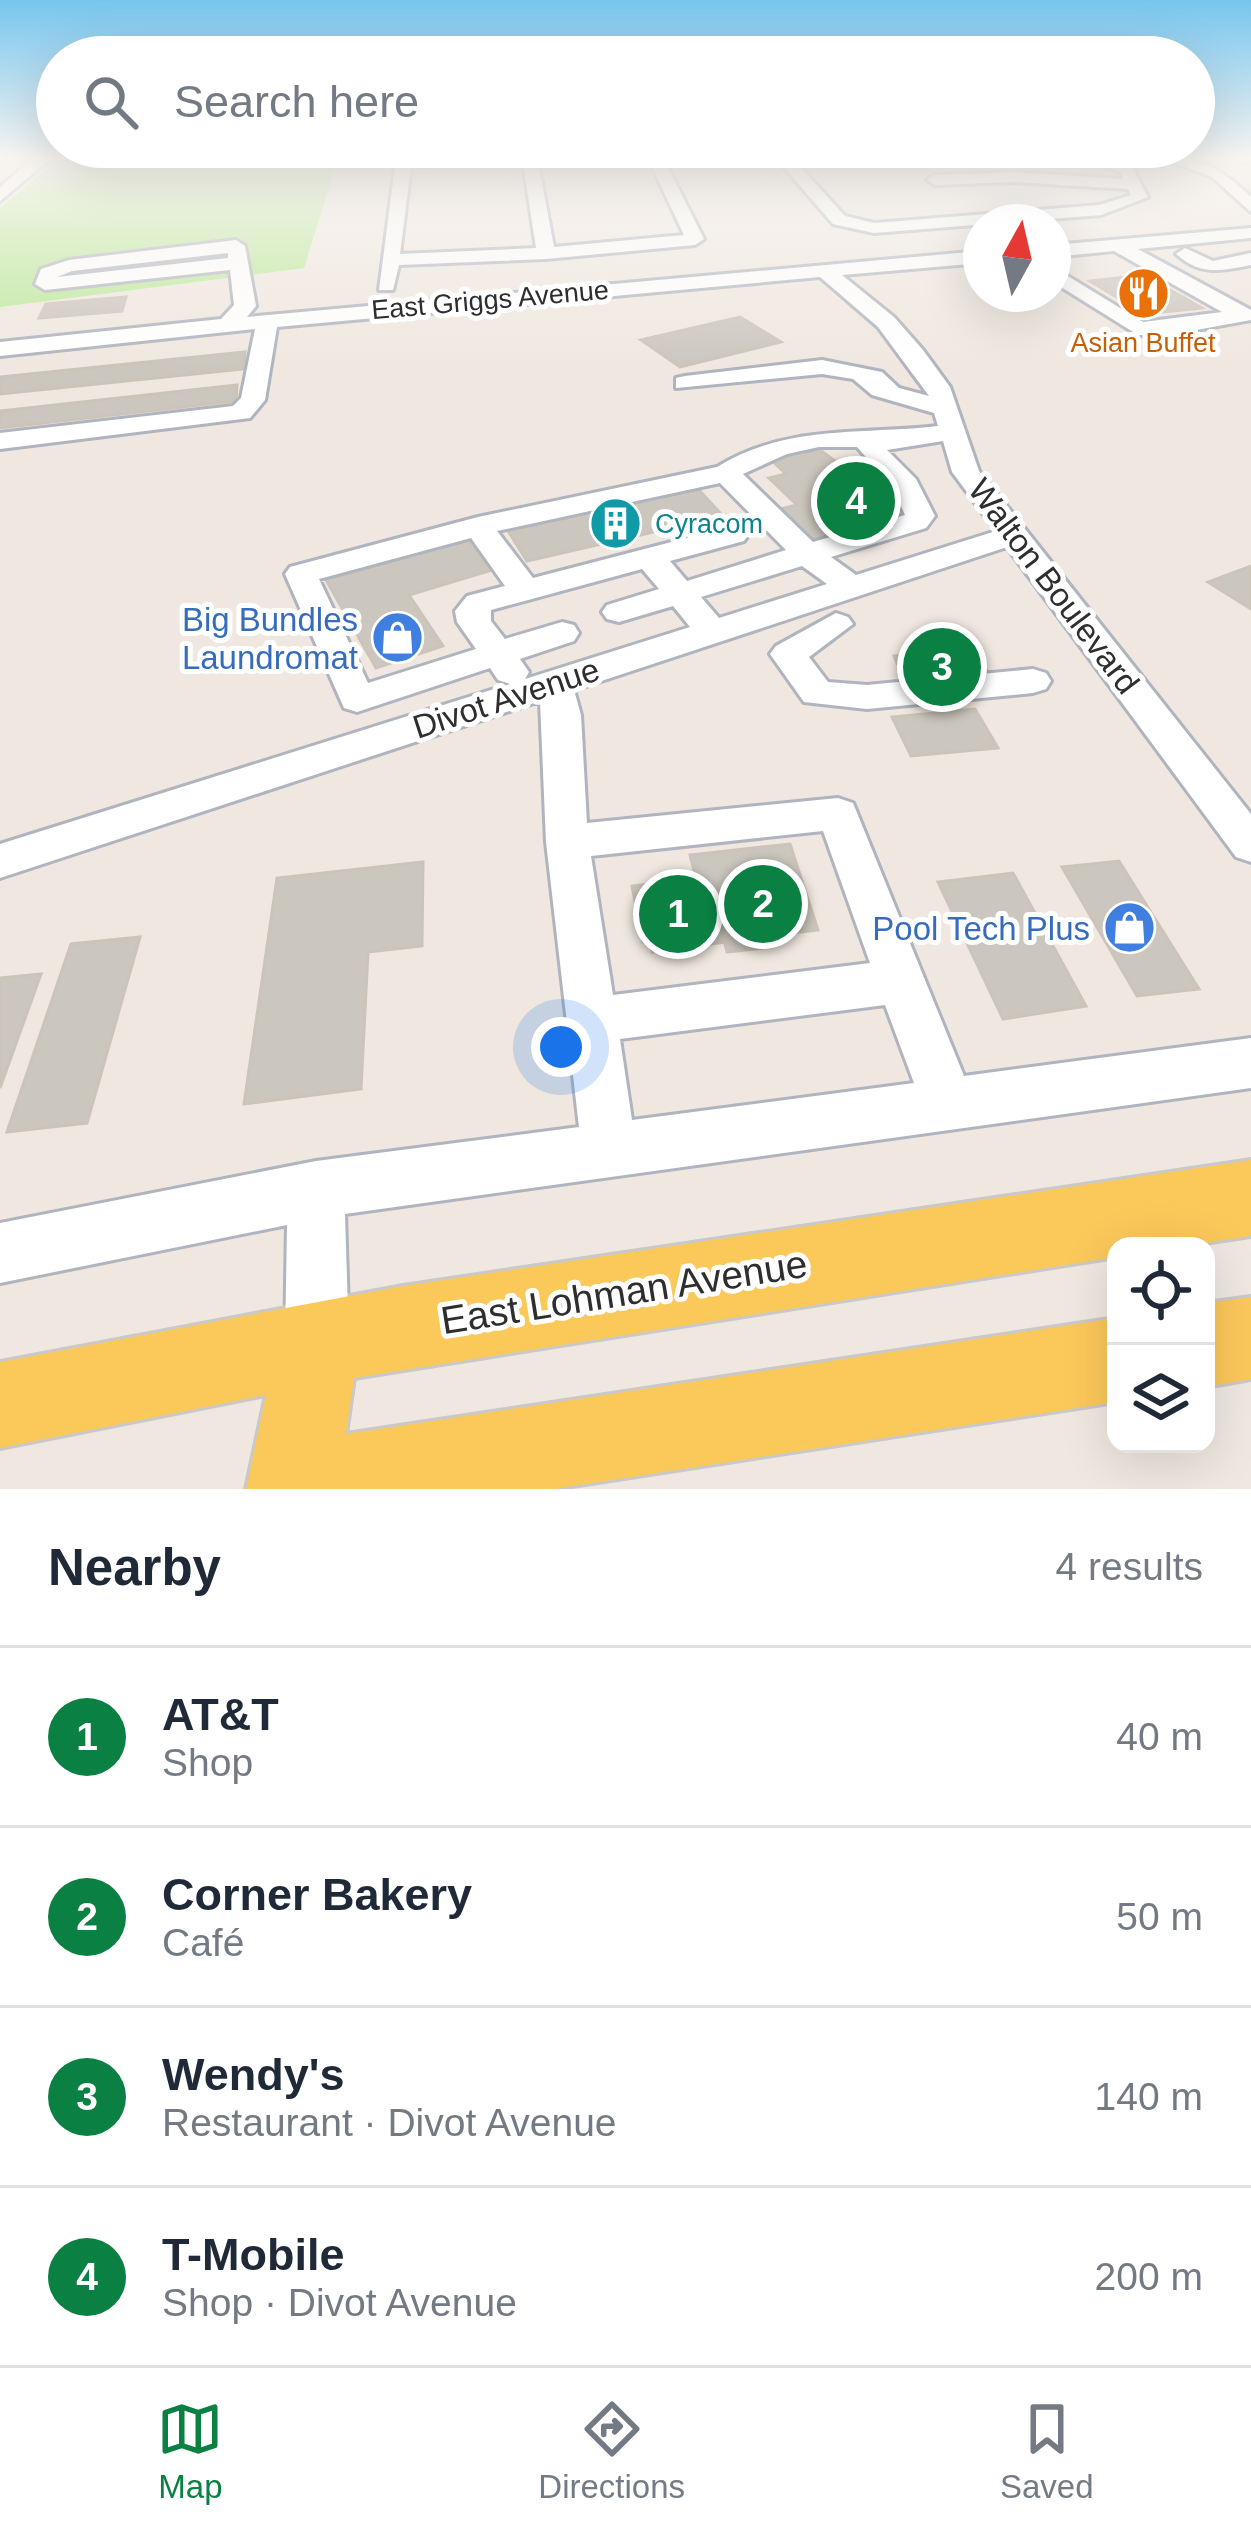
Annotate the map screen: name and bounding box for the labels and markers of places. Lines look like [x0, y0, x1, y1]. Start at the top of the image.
restaurant icon: Asian Buffet [1115, 265, 1171, 321]
place label: Asian Buffet [1070, 328, 1216, 358]
pin: 4 [817, 456, 895, 546]
building icon: Cyracom [588, 496, 644, 552]
place label: Cyracom [655, 509, 763, 539]
place label: Big Bundles Laundromat [182, 601, 358, 676]
shop icon: Big Bundles Laundromat [369, 610, 425, 666]
pin: 3 [903, 622, 981, 712]
pin: 2 [724, 859, 802, 949]
pin: 1 [639, 869, 717, 959]
shop icon: Pool Tech Plus [1101, 900, 1157, 956]
place label: Pool Tech Plus [872, 910, 1090, 947]

